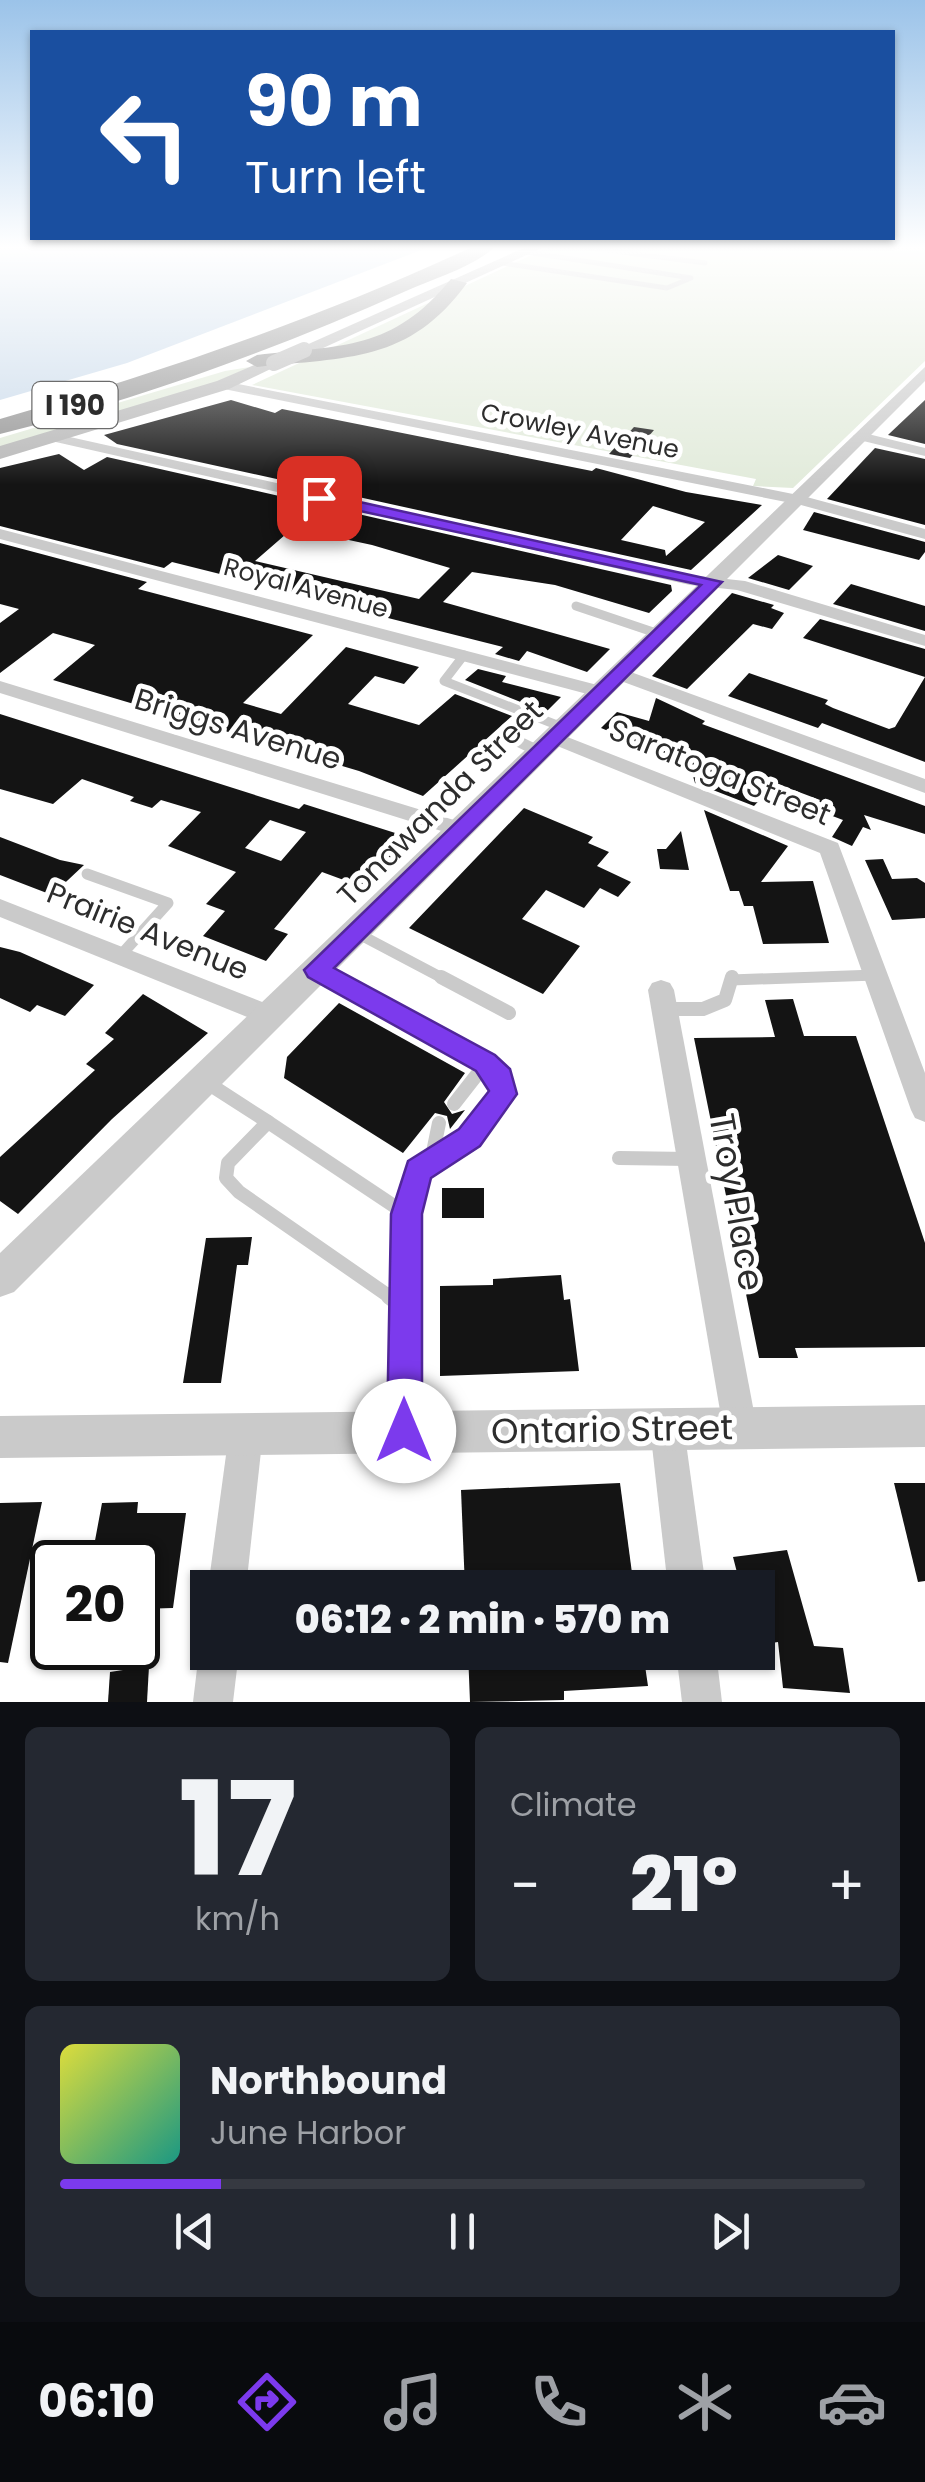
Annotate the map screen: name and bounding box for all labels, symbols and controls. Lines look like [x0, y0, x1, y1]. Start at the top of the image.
text: 90 m [245, 52, 423, 151]
icon: left [80, 70, 210, 200]
text: Turn left [245, 146, 426, 209]
road number: I 190 [32, 382, 118, 428]
street label: Crowley Avenue [478, 395, 682, 467]
pin [277, 456, 362, 541]
icon: arrive [292, 471, 347, 526]
street label: Royal Avenue [220, 549, 392, 627]
street label: Briggs Avenue [129, 677, 347, 781]
street label: Tonawanda Street [327, 690, 553, 916]
street label: Saratoga Street [603, 708, 837, 836]
street label: Prairie Avenue [41, 871, 255, 991]
street label: Troy Place [697, 1110, 777, 1294]
position arrow [352, 1379, 456, 1483]
street label: Ontario Street [490, 1402, 734, 1456]
speed limit sign: 20 [30, 1540, 160, 1670]
text: 06:12 · 2 min · 570 m [295, 1593, 670, 1646]
text: 17 [178, 1738, 297, 1921]
text: Climate [510, 1782, 637, 1827]
text: 21° [630, 1832, 738, 1937]
text: − [510, 1847, 540, 1924]
text: + [827, 1847, 865, 1924]
text: km/h [195, 1896, 280, 1941]
text: Northbound [210, 2054, 447, 2107]
text: June Harbor [210, 2110, 406, 2155]
icon: previous [167, 2204, 222, 2259]
icon: pause [435, 2204, 490, 2259]
icon: next [703, 2204, 758, 2259]
icon: directions [232, 2367, 302, 2437]
icon: music [378, 2367, 448, 2437]
icon: phone [524, 2367, 594, 2437]
icon: climate [670, 2367, 740, 2437]
icon: car [817, 2367, 887, 2437]
text: 06:10 [38, 2370, 155, 2433]

